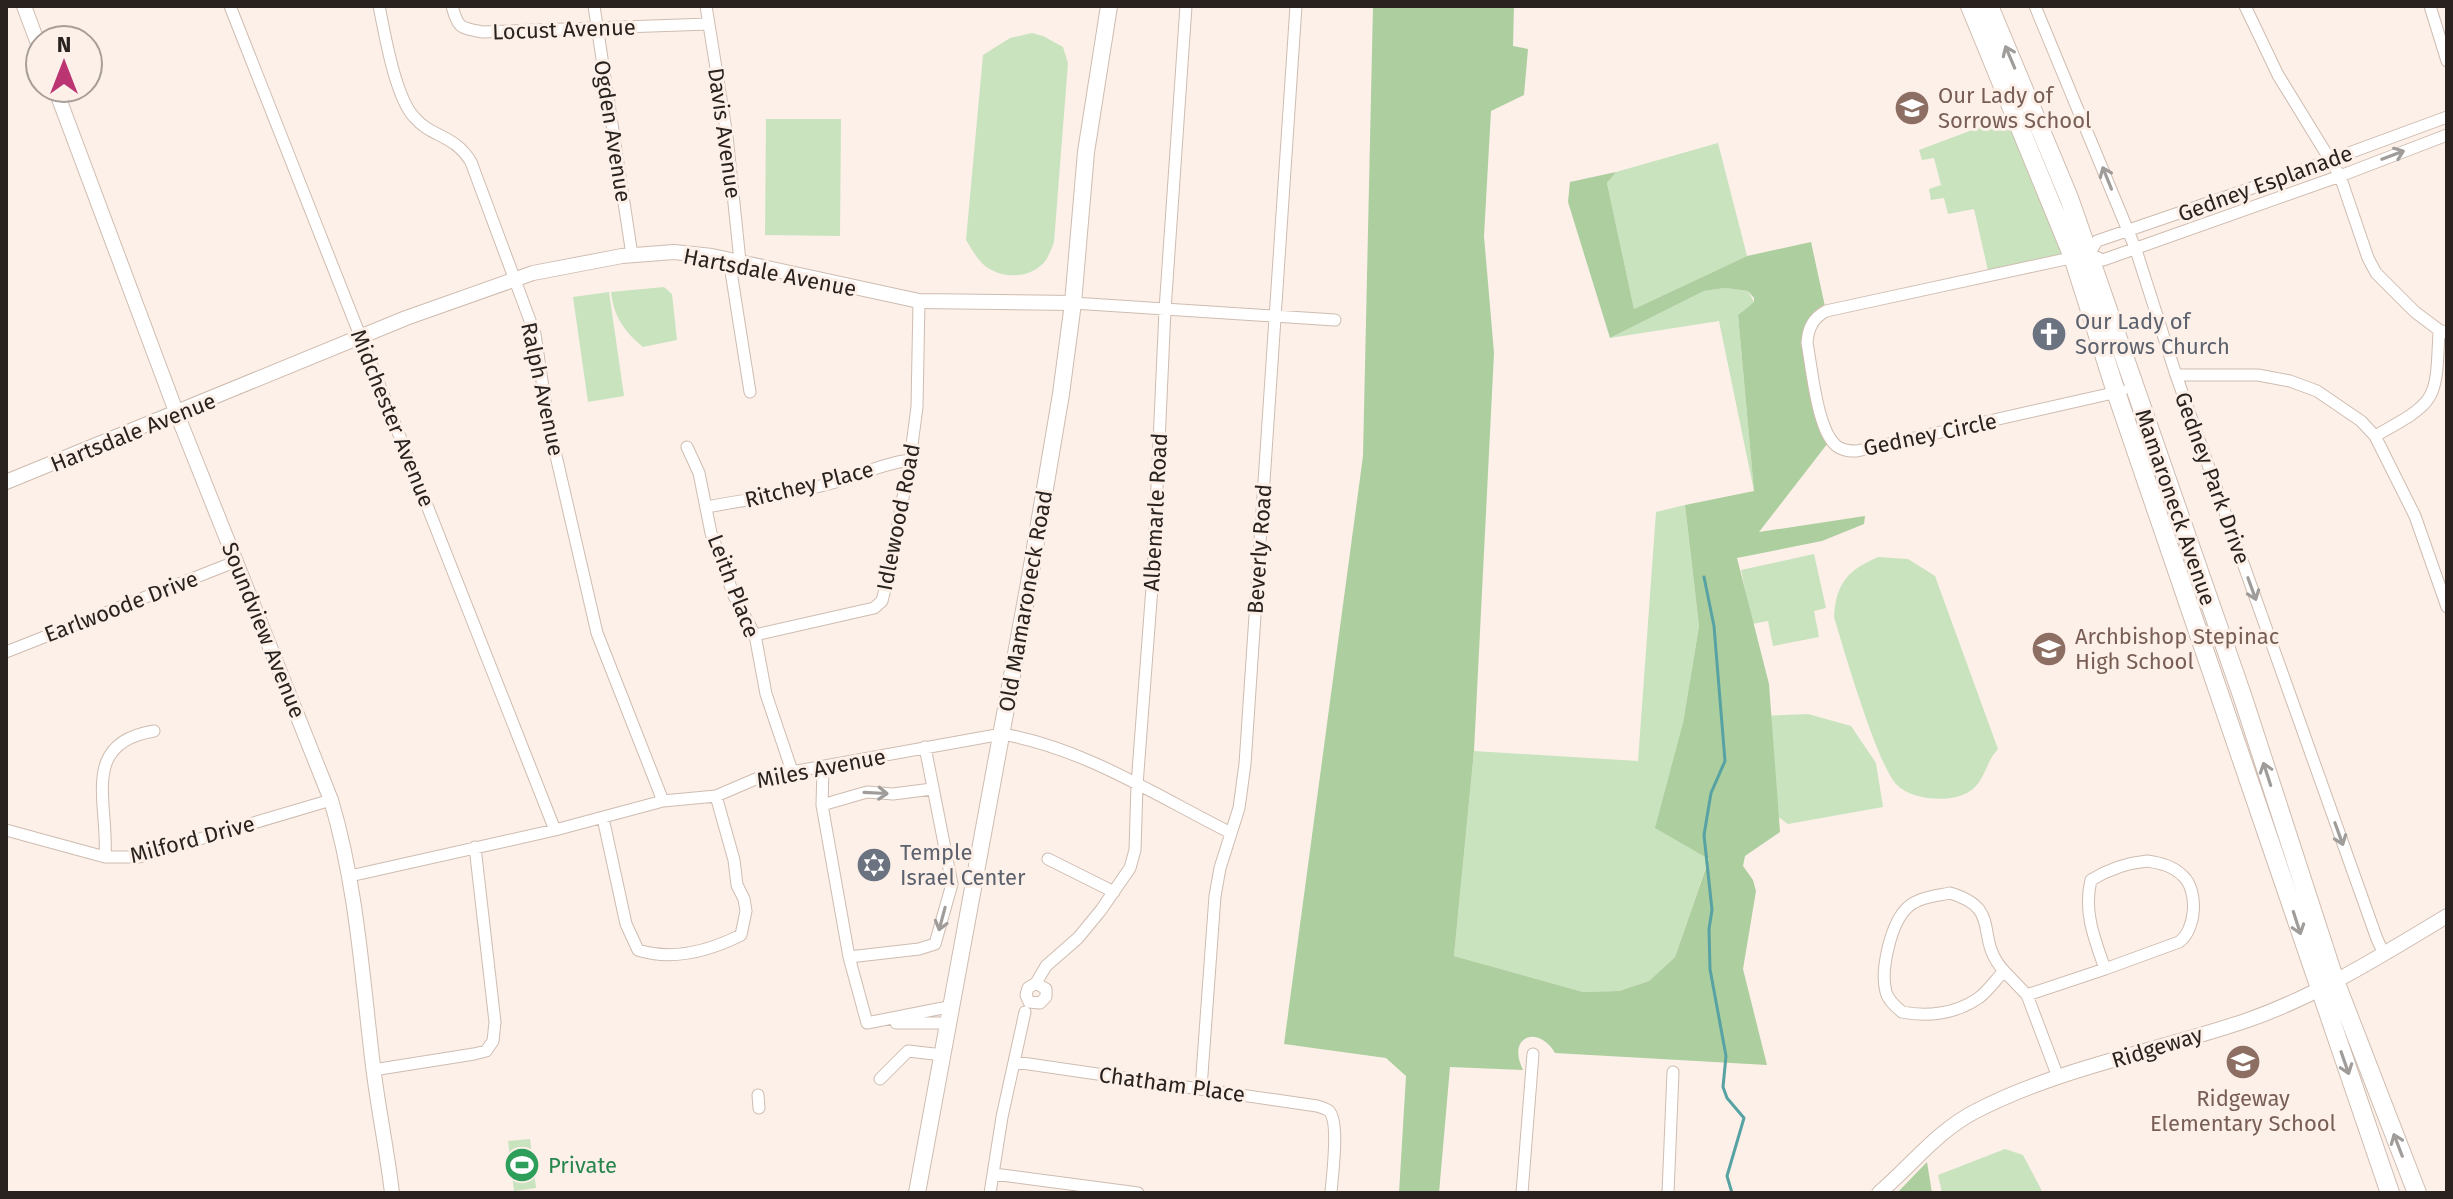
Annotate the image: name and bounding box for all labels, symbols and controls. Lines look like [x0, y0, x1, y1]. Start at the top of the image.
street label: Locust Avenue [492, 14, 636, 45]
north arrow [24, 24, 104, 104]
text: N [57, 31, 71, 58]
one-way arrow [2001, 45, 2016, 70]
street label: Ogden Avenue [588, 58, 637, 204]
street label: Davis Avenue [702, 66, 747, 200]
place label: Our Lady of Sorrows School [1938, 82, 2091, 134]
school or university icon: Our Lady of Sorrows School [1893, 89, 1931, 127]
street label: Gedney Esplanade [2174, 139, 2356, 228]
one-way arrow [2381, 147, 2405, 161]
one-way arrow [2098, 166, 2113, 191]
street label: Hartsdale Avenue [681, 242, 859, 303]
place label: Our Lady of Sorrows Church [2075, 308, 2230, 360]
church icon: Our Lady of Sorrows Church [2030, 315, 2068, 353]
street label: Ralph Avenue [515, 320, 570, 458]
street label: Midchester Avenue [345, 325, 440, 511]
street label: Hartsdale Avenue [47, 387, 220, 478]
street label: Gedney Park Drive [2169, 388, 2256, 568]
street label: Mamaroneck Avenue [2129, 405, 2222, 609]
street label: Gedney Circle [1861, 407, 1999, 462]
street label: Albemarle Road [1138, 432, 1173, 592]
street label: Idlewood Road [871, 441, 926, 593]
street label: Ritchey Place [742, 455, 876, 514]
street label: Beverly Road [1241, 483, 1278, 615]
street label: Old Mamaroneck Road [993, 488, 1058, 714]
street label: Leith Place [702, 531, 766, 642]
street label: Soundview Avenue [216, 538, 311, 722]
street label: Earlwoode Drive [41, 565, 202, 648]
one-way arrow [2246, 576, 2260, 600]
place label: Archbishop Stepinac High School [2075, 623, 2279, 675]
school or university icon: Archbishop Stepinac High School [2030, 630, 2068, 668]
street label: Miles Avenue [754, 743, 888, 794]
one-way arrow [2259, 761, 2274, 786]
one-way arrow [862, 786, 889, 801]
street label: Milford Drive [127, 810, 258, 869]
one-way arrow [2333, 821, 2348, 846]
place label: Temple Israel Center [900, 839, 1026, 891]
synagogue icon: Temple Israel Center [855, 846, 893, 884]
one-way arrow [934, 906, 949, 932]
one-way arrow [2291, 911, 2306, 936]
street label: Ridgeway [2108, 1021, 2206, 1074]
school or university icon: Ridgeway Elementary School [2224, 1043, 2262, 1081]
one-way arrow [2339, 1051, 2353, 1075]
street label: Chatham Place [1097, 1061, 1247, 1108]
place label: Ridgeway Elementary School [2150, 1085, 2336, 1137]
one-way arrow [2390, 1133, 2404, 1158]
sports icon: Private [503, 1146, 541, 1184]
place label: Private [548, 1152, 617, 1179]

